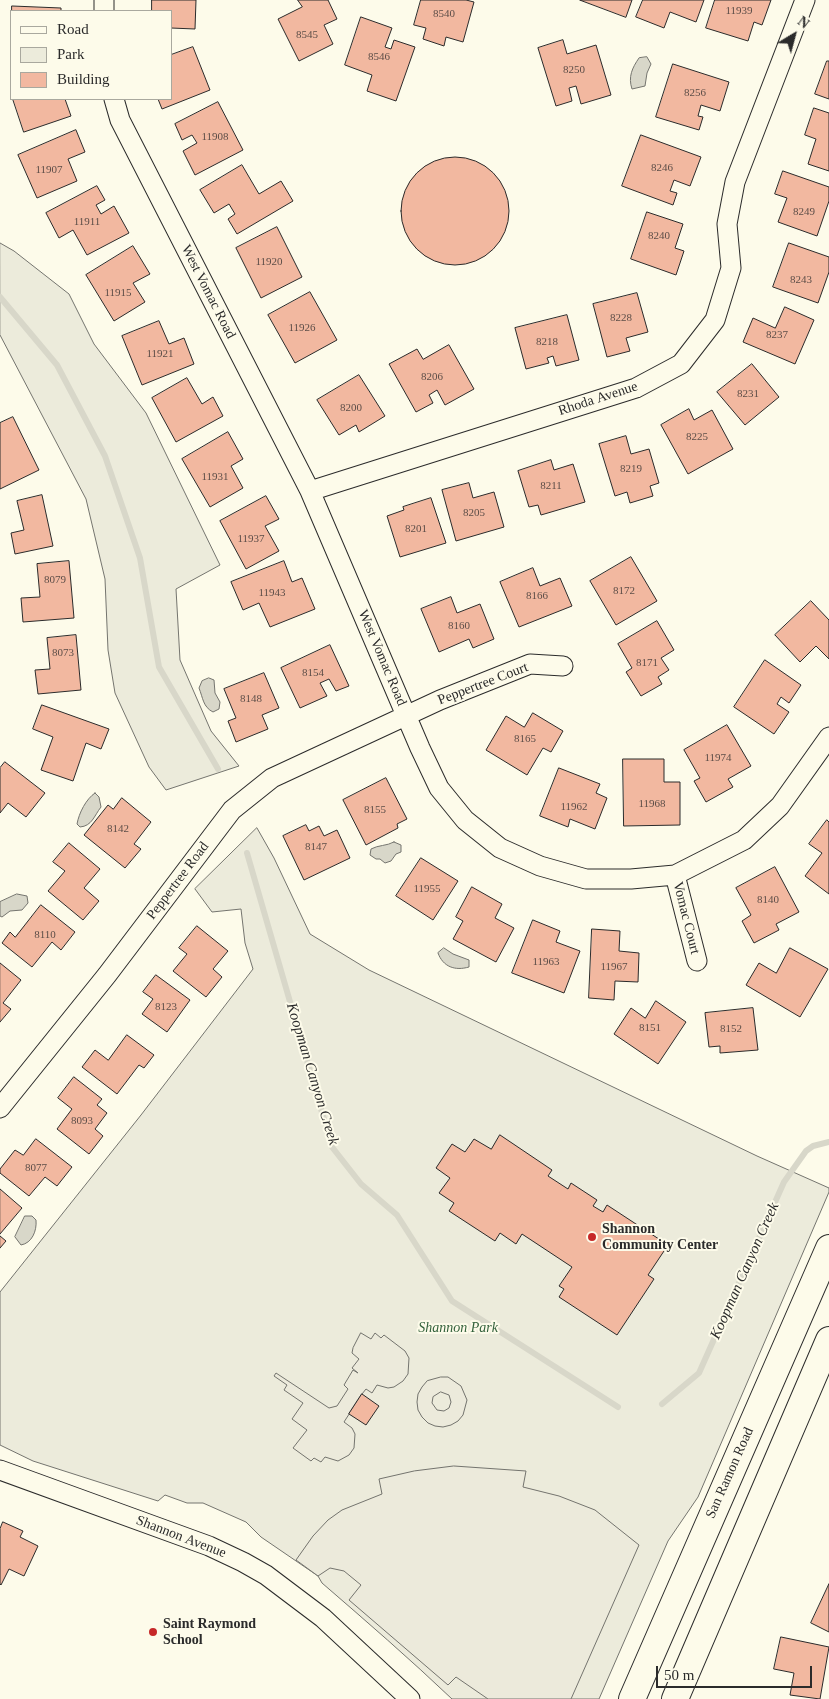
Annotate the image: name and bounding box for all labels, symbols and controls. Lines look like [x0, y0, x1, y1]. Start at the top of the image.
house number: 11939 [725, 4, 753, 18]
house number: 8540 [433, 7, 455, 21]
legend [10, 10, 172, 100]
north arrow [769, 10, 819, 60]
text: N [795, 14, 812, 32]
text: Road [57, 21, 89, 37]
house number: 8545 [296, 28, 318, 42]
text: Park [57, 46, 85, 62]
house number: 8546 [368, 50, 390, 64]
house number: 8250 [563, 63, 585, 77]
text: Building [57, 71, 110, 87]
house number: 8256 [684, 86, 706, 100]
house number: 11908 [201, 130, 229, 144]
house number: 8246 [651, 161, 673, 175]
house number: 11907 [35, 163, 63, 177]
house number: 8249 [793, 205, 815, 219]
house number: 11911 [74, 215, 100, 229]
house number: 8240 [648, 229, 670, 243]
street label: West Vomac Road [177, 242, 239, 342]
house number: 11920 [255, 255, 283, 269]
house number: 8243 [790, 273, 812, 287]
house number: 11915 [104, 286, 132, 300]
house number: 8228 [610, 311, 632, 325]
house number: 11926 [288, 321, 316, 335]
house number: 8237 [766, 328, 788, 342]
house number: 8218 [536, 335, 558, 349]
house number: 11921 [146, 347, 174, 361]
house number: 8206 [421, 370, 443, 384]
street label: Rhoda Avenue [556, 378, 640, 420]
house number: 8231 [737, 387, 759, 401]
house number: 8200 [340, 401, 362, 415]
house number: 8225 [686, 430, 708, 444]
house number: 8219 [620, 462, 642, 476]
house number: 11931 [201, 470, 229, 484]
house number: 8211 [540, 479, 562, 493]
house number: 8205 [463, 506, 485, 520]
house number: 8201 [405, 522, 427, 536]
house number: 11937 [237, 532, 265, 546]
house number: 8079 [44, 573, 66, 587]
house number: 8172 [613, 584, 635, 598]
house number: 11943 [258, 586, 286, 600]
house number: 8166 [526, 589, 548, 603]
street label: West Vomac Road [354, 607, 410, 709]
house number: 8160 [448, 619, 470, 633]
house number: 8073 [52, 646, 74, 660]
house number: 8171 [636, 656, 658, 670]
street label: Peppertree Court [436, 659, 530, 709]
house number: 8154 [302, 666, 324, 680]
house number: 8148 [240, 692, 262, 706]
house number: 8165 [514, 732, 536, 746]
house number: 11974 [704, 751, 732, 765]
house number: 11968 [638, 797, 666, 811]
house number: 11962 [560, 800, 588, 814]
house number: 8155 [364, 803, 386, 817]
house number: 8142 [107, 822, 129, 836]
street label: Peppertree Road [143, 839, 213, 923]
house number: 8147 [305, 840, 327, 854]
street label: Vomac Court [669, 880, 703, 956]
house number: 11955 [413, 882, 441, 896]
house number: 8140 [757, 893, 779, 907]
house number: 8110 [34, 928, 56, 942]
house number: 11963 [532, 955, 560, 969]
house number: 11967 [600, 960, 628, 974]
house number: 8123 [155, 1000, 177, 1014]
water label: Koopman Canyon Creek [282, 1001, 342, 1147]
house number: 8151 [639, 1021, 661, 1035]
house number: 8152 [720, 1022, 742, 1036]
house number: 8093 [71, 1114, 93, 1128]
house number: 8077 [25, 1161, 47, 1175]
water label: Koopman Canyon Creek [707, 1200, 783, 1342]
place label: Shannon Community Center [602, 1221, 718, 1254]
marker: Shannon Community Center [586, 1231, 598, 1243]
park label: Shannon Park [418, 1320, 498, 1336]
street label: San Ramon Road [702, 1425, 758, 1521]
street label: Shannon Avenue [134, 1512, 228, 1562]
place label: Saint Raymond School [163, 1616, 256, 1648]
marker: Saint Raymond School [147, 1626, 159, 1638]
scale bar [659, 1656, 815, 1688]
text: 50 m [664, 1667, 694, 1683]

